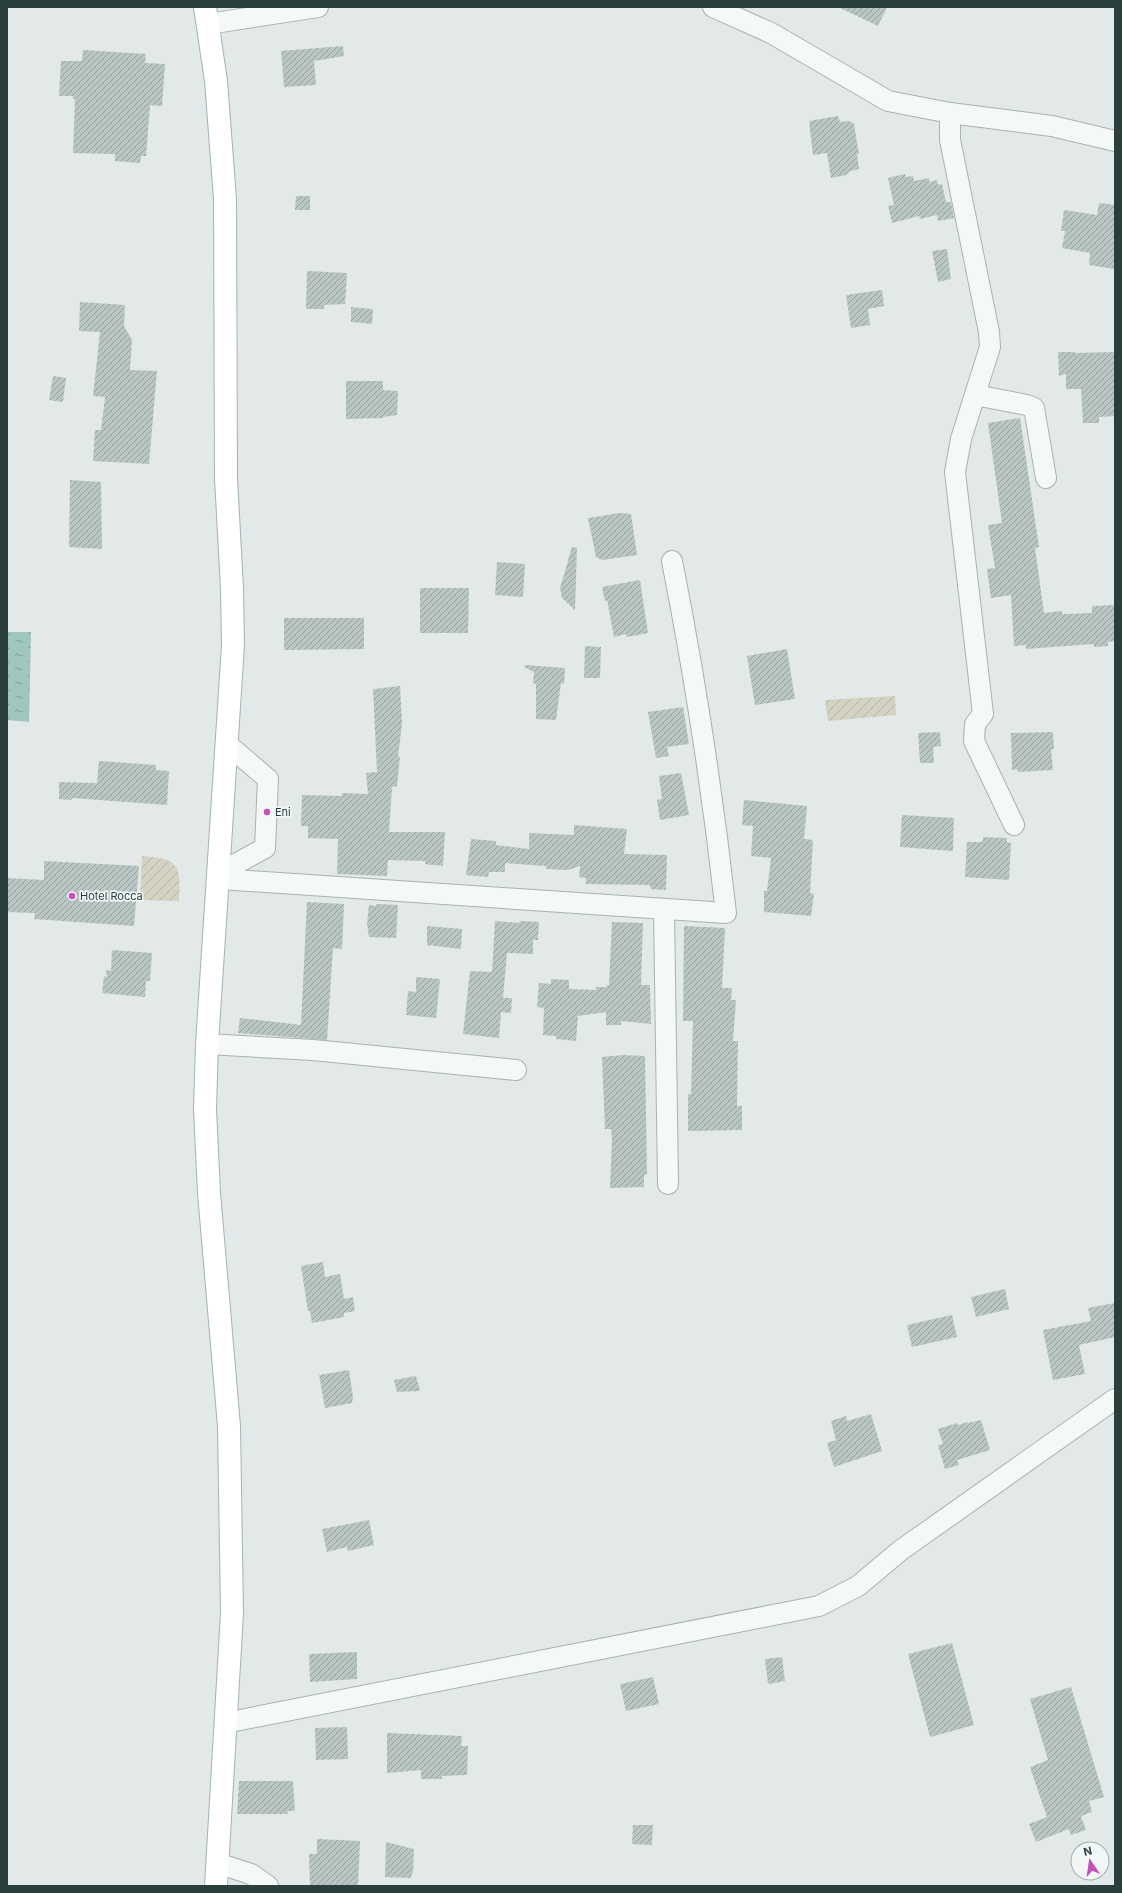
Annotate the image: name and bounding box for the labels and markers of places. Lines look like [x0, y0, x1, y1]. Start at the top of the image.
place label: Eni [275, 805, 291, 819]
marker: Eni [262, 807, 272, 817]
place label: Hotel Rocca [80, 889, 143, 903]
marker: Hotel Rocca [67, 891, 77, 901]

